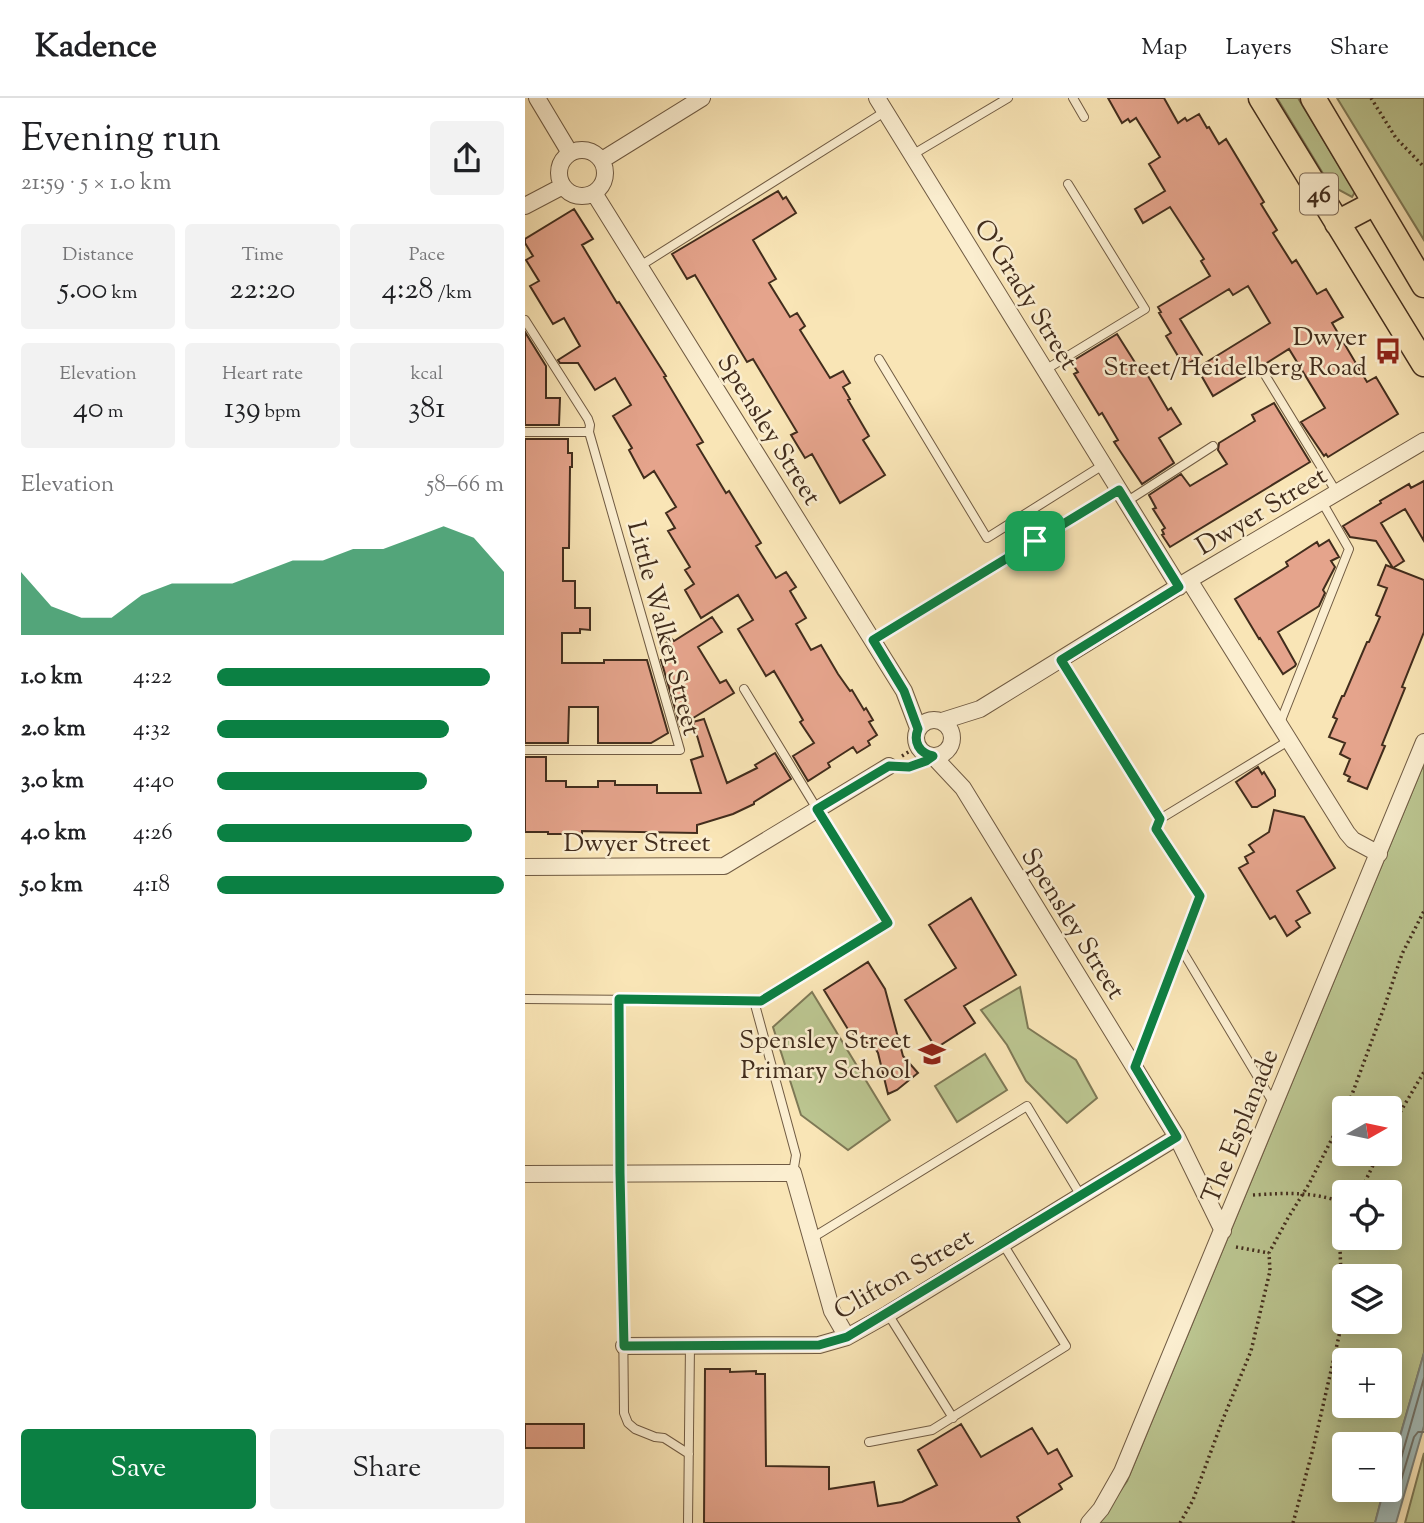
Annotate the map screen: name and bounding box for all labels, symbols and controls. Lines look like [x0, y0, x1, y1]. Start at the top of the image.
text: Kadence [35, 24, 157, 72]
text: Map [1141, 31, 1187, 65]
text: Layers [1225, 31, 1292, 65]
text: Share [1330, 31, 1389, 65]
text: Evening run [21, 114, 221, 168]
button: share [430, 121, 504, 195]
text: 21:59 · 5 × 1.0 km [21, 167, 172, 200]
road number: 46 [1300, 174, 1338, 214]
street label: O'Grady Street [964, 213, 1086, 378]
text: Distance [62, 242, 134, 269]
text: Time [241, 242, 284, 269]
text: Pace [409, 242, 445, 269]
text: 5.00 [59, 269, 107, 312]
text: 22:20 [230, 269, 295, 312]
text: 4:28 [382, 269, 434, 312]
text: km [107, 280, 138, 307]
text: /km [434, 280, 472, 307]
place label: Dwyer Street/Heidelberg Road [1103, 320, 1367, 387]
bus stop icon: Dwyer Street/Heidelberg Road [1373, 336, 1403, 366]
street label: Spensley Street [707, 348, 829, 513]
text: Elevation [60, 361, 137, 388]
text: Heart rate [222, 361, 303, 388]
text: kcal [410, 361, 443, 388]
text: 40 [73, 388, 104, 431]
text: 139 [224, 388, 261, 431]
text: 381 [408, 388, 445, 431]
text: m [104, 399, 123, 426]
text: bpm [261, 399, 301, 426]
street label: Dwyer Street [1190, 458, 1335, 566]
text: Elevation [21, 469, 114, 502]
text: 58–66 m [426, 469, 504, 502]
pin [1005, 511, 1065, 571]
street label: Little Walker Street [616, 517, 709, 740]
icon: arrive [1016, 522, 1054, 560]
text: 1.0 km [21, 661, 83, 694]
text: 4:22 [133, 661, 172, 694]
text: 2.0 km [21, 713, 86, 746]
text: 4:32 [133, 713, 171, 746]
text: 3.0 km [21, 765, 84, 798]
text: 4:40 [133, 765, 174, 798]
text: 4.0 km [21, 817, 86, 850]
text: 4:26 [133, 817, 173, 850]
street label: Dwyer Street [563, 826, 711, 863]
street label: Spensley Street [1011, 842, 1133, 1007]
text: 5.0 km [21, 869, 83, 902]
text: 4:18 [133, 869, 170, 902]
place label: Spensley Street Primary School [739, 1023, 911, 1090]
school or university icon: Spensley Street Primary School [917, 1039, 947, 1069]
street label: The Esplanade [1193, 1044, 1289, 1210]
north arrow [1332, 1096, 1402, 1166]
map controls [1332, 1096, 1402, 1502]
button: locate [1332, 1180, 1402, 1250]
street label: Clifton Street [828, 1220, 981, 1330]
button: layers [1332, 1264, 1402, 1334]
button: + [1332, 1348, 1402, 1418]
button: Save [21, 1429, 256, 1509]
button: Share [270, 1429, 504, 1509]
button: − [1332, 1432, 1402, 1502]

